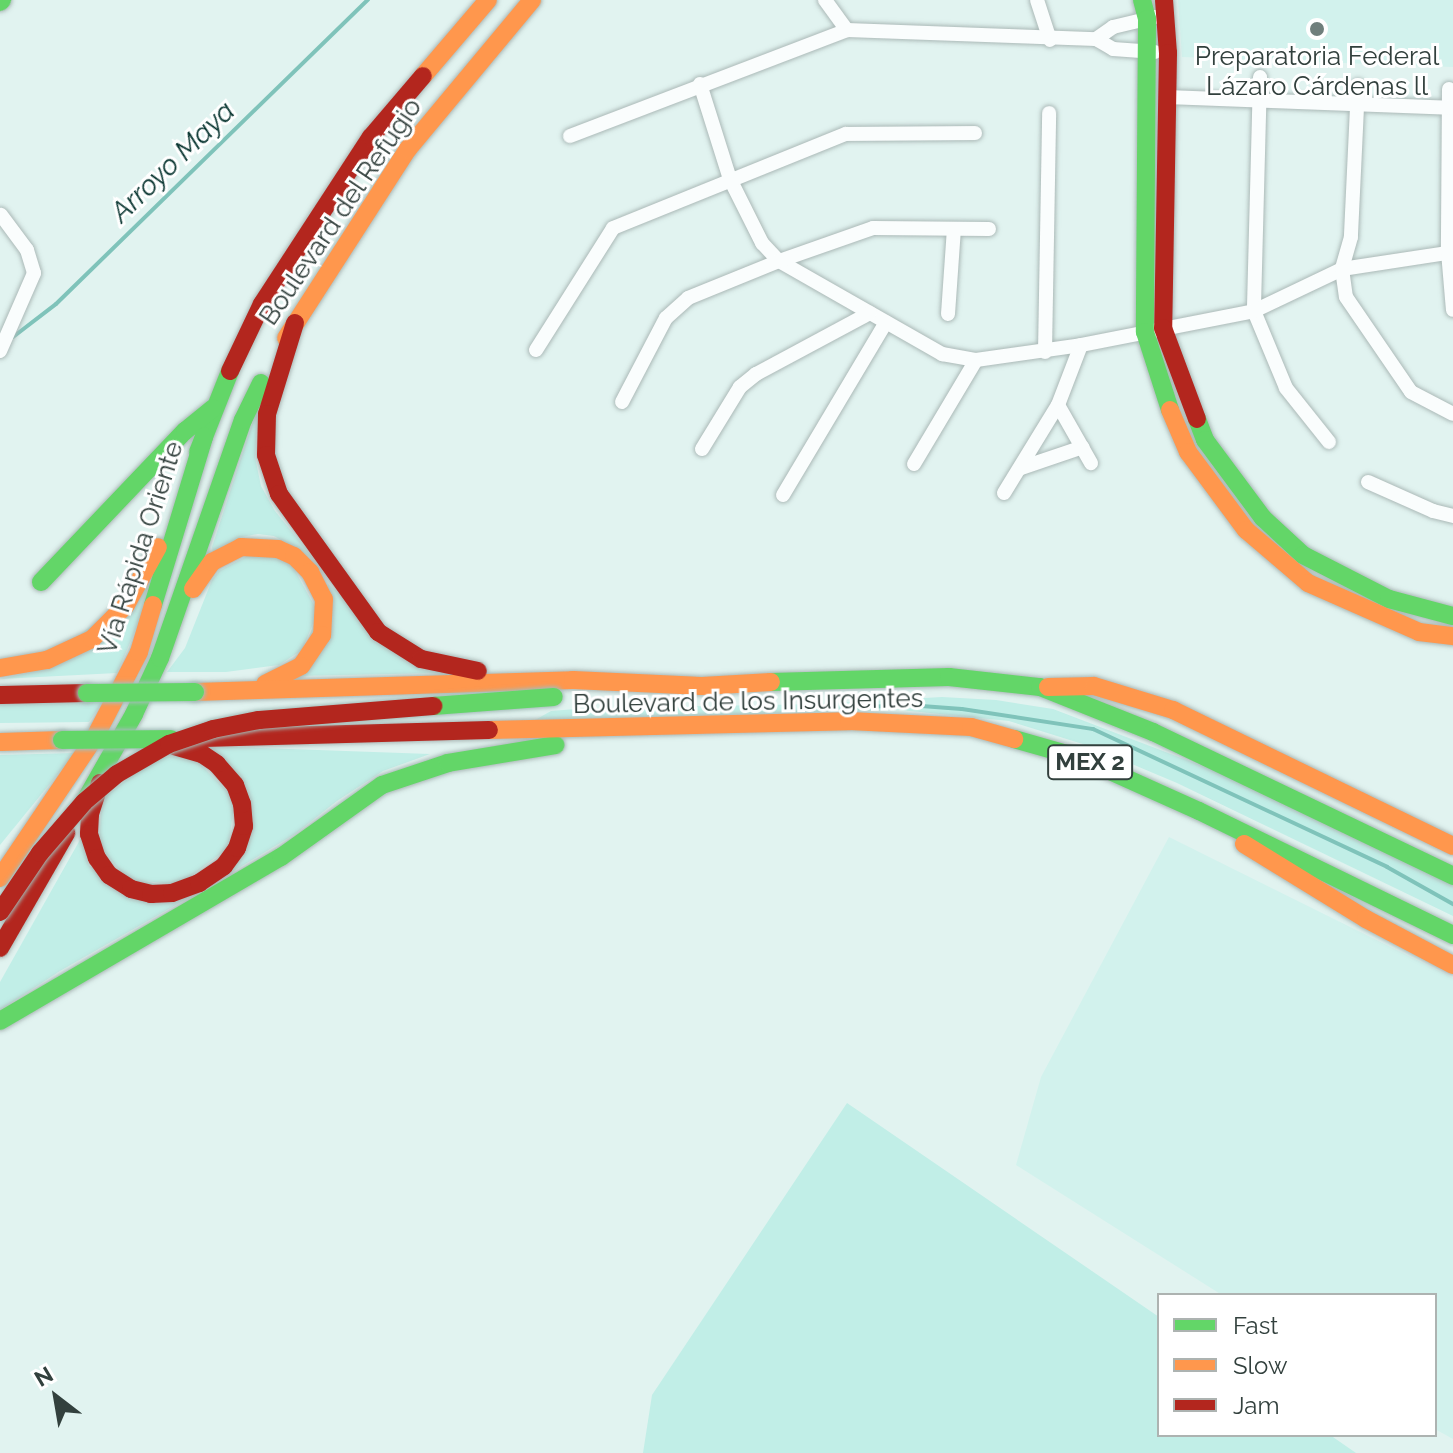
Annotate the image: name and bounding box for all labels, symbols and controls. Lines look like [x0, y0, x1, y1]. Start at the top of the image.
marker: Preparatoria Federal Lázaro Cárdenas ll [1308, 20, 1326, 38]
place label: Preparatoria Federal Lázaro Cárdenas ll [1195, 41, 1439, 102]
street label: Boulevard del Refugio [253, 92, 429, 332]
water label: Arroyo Maya [104, 95, 242, 229]
street label: Vía Rápida Oriente [92, 438, 190, 658]
street label: Boulevard de los Insurgentes [573, 683, 923, 721]
road number: MEX 2 [1046, 742, 1134, 782]
legend [1157, 1293, 1437, 1437]
text: Fast [1233, 1311, 1278, 1340]
text: Slow [1233, 1351, 1287, 1380]
north arrow [16, 1357, 96, 1437]
text: N [30, 1361, 58, 1392]
text: Jam [1233, 1391, 1279, 1420]

